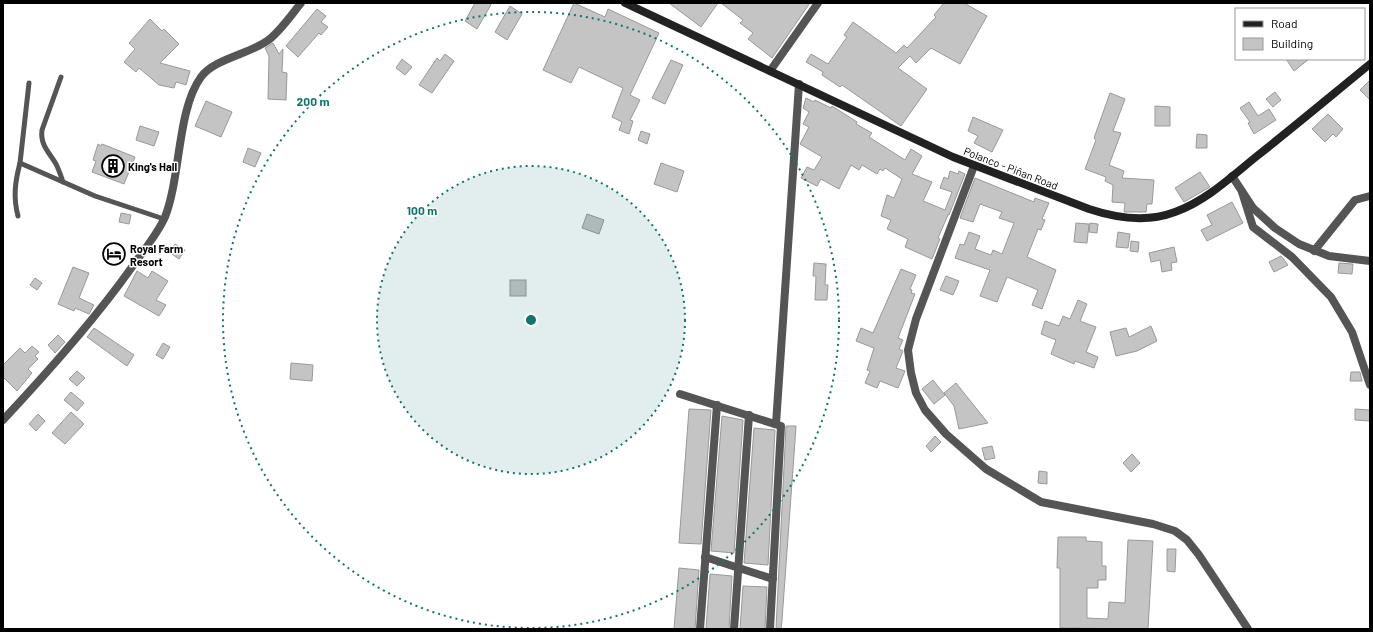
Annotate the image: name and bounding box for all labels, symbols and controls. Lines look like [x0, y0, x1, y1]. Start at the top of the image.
legend [1235, 8, 1365, 60]
text: Road [1271, 16, 1298, 30]
text: Building [1271, 36, 1313, 50]
text: 200 m [297, 94, 329, 108]
street label: Polanco - Piñan Road [962, 144, 1060, 192]
building icon: King's Hall [100, 153, 126, 179]
place label: King's Hall [128, 160, 177, 173]
text: 100 m [407, 203, 437, 217]
hotel icon: Royal Farm Resort [101, 241, 127, 267]
place label: Royal Farm Resort [130, 242, 183, 268]
centre of rings [524, 313, 538, 327]

